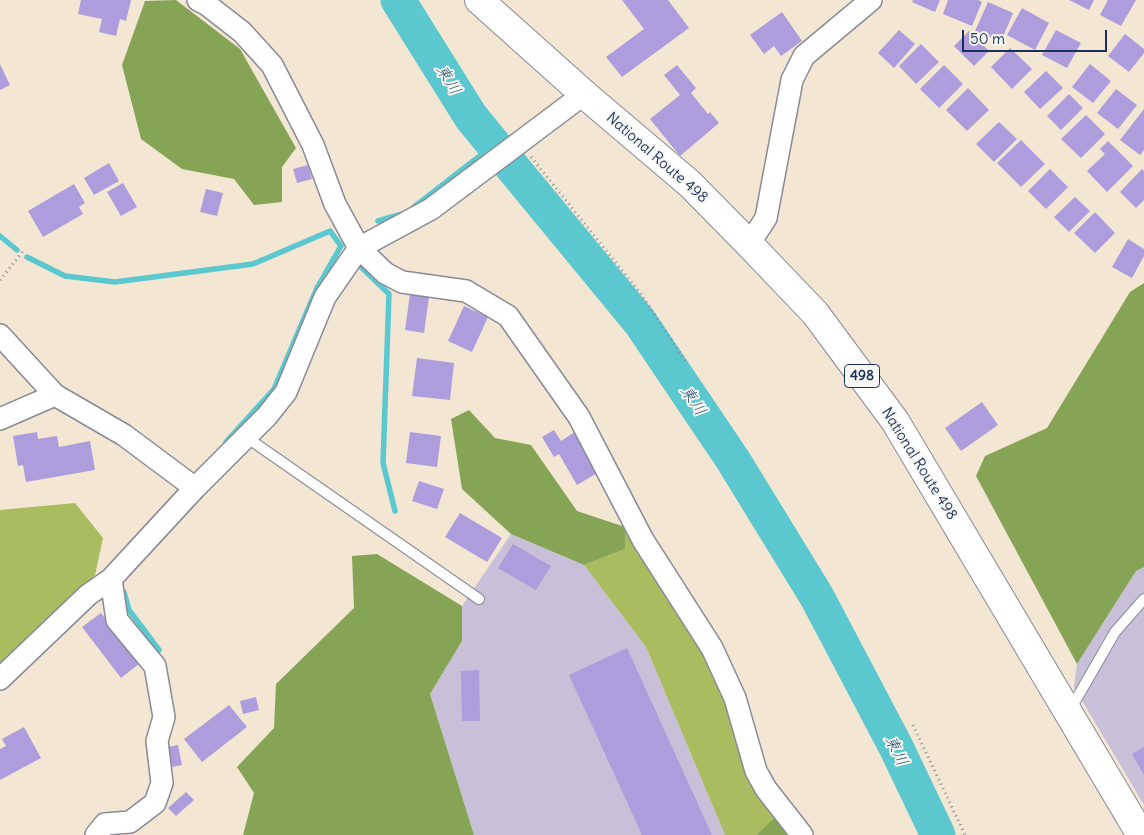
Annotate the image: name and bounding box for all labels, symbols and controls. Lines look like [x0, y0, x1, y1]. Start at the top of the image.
scale bar [964, 20, 1109, 52]
text: 50 m [970, 29, 1005, 48]
water label: 東川 [431, 61, 465, 99]
street label: National Route 498 [602, 109, 712, 207]
road number: 498 [844, 364, 880, 388]
water label: 東川 [676, 382, 710, 420]
street label: National Route 498 [877, 405, 961, 523]
water label: 東川 [880, 732, 912, 770]

